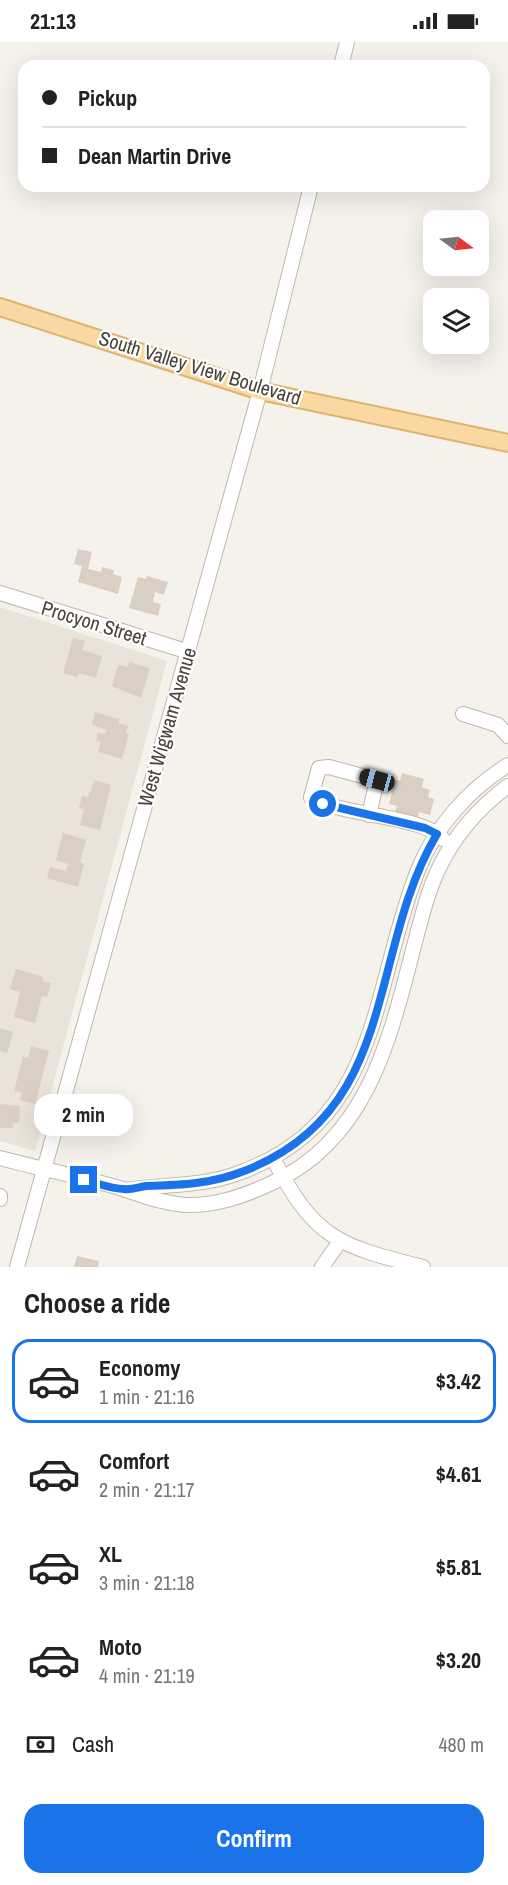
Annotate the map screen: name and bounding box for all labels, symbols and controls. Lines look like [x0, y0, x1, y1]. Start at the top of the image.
text: 21:13 [30, 6, 76, 36]
text: Pickup [78, 83, 137, 113]
text: Dean Martin Drive [78, 141, 231, 171]
north arrow [423, 210, 489, 276]
map controls [423, 210, 489, 354]
button: layers [423, 288, 489, 354]
street label: South Valley View Boulevard [96, 324, 305, 411]
street label: Procyon Street [38, 594, 150, 651]
street label: West Wigwam Avenue [131, 644, 202, 810]
car [357, 767, 397, 793]
route start [309, 790, 336, 817]
callout: 2 min [34, 1093, 134, 1135]
text: 2 min [62, 1101, 105, 1128]
route end [70, 1166, 97, 1193]
text: Choose a ride [24, 1285, 170, 1321]
text: Economy [99, 1353, 180, 1383]
icon: car [27, 1354, 81, 1408]
text: $3.42 [436, 1366, 481, 1396]
text: 1 min · 21:16 [99, 1383, 195, 1410]
text: Comfort [99, 1446, 169, 1476]
icon: car [27, 1447, 81, 1501]
text: $4.61 [436, 1459, 481, 1489]
text: 2 min · 21:17 [99, 1476, 195, 1503]
text: XL [99, 1539, 122, 1569]
icon: car [27, 1540, 81, 1594]
text: $5.81 [436, 1552, 481, 1582]
text: 3 min · 21:18 [99, 1569, 195, 1596]
text: Moto [99, 1632, 142, 1662]
icon: car [27, 1633, 81, 1687]
text: $3.20 [436, 1645, 481, 1675]
text: 4 min · 21:19 [99, 1662, 195, 1689]
icon: cash [24, 1728, 57, 1761]
text: Cash [72, 1729, 114, 1759]
text: 480 m [438, 1731, 484, 1758]
button: Confirm [24, 1804, 484, 1873]

